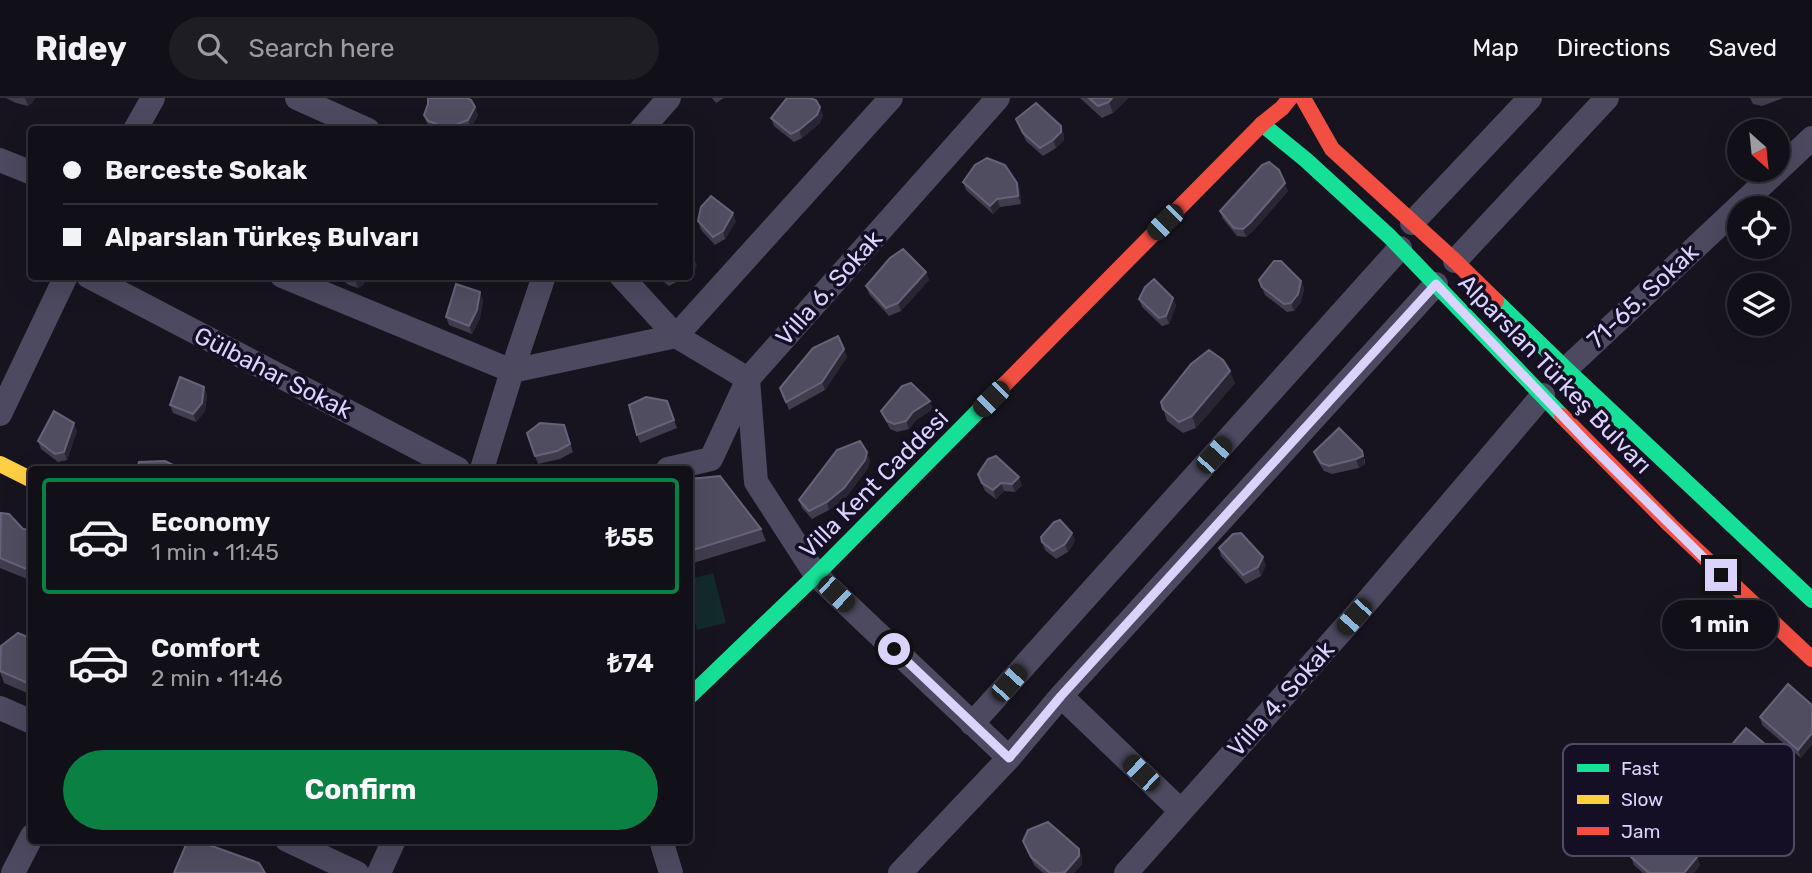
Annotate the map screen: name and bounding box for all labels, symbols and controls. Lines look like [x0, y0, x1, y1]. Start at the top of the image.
search box [169, 17, 659, 80]
text: Ridey [35, 29, 127, 68]
icon: search [193, 29, 231, 67]
text: Search here [249, 33, 394, 64]
text: Map [1472, 34, 1519, 62]
text: Directions [1557, 34, 1670, 62]
text: Saved [1708, 34, 1777, 62]
north arrow [1727, 119, 1790, 182]
map controls [1727, 119, 1790, 336]
text: Berceste Sokak [105, 155, 307, 186]
button: locate [1727, 196, 1790, 259]
car [1143, 200, 1188, 244]
text: Alparslan Türkeş Bulvarı [105, 222, 419, 253]
street label: Villa 6. Sokak [770, 224, 888, 351]
street label: 71-65. Sokak [1582, 237, 1705, 354]
street label: Alparslan Türkeş Bulvarı [1453, 269, 1657, 479]
button: layers [1727, 273, 1790, 336]
street label: Gülbahar Sokak [190, 321, 357, 425]
car [969, 377, 1014, 421]
street label: Villa Kent Caddesi [794, 404, 954, 564]
car [1193, 432, 1236, 478]
icon: car [67, 505, 130, 568]
text: Economy [151, 507, 270, 538]
text: ₺55 [606, 522, 654, 553]
text: 1 min · 11:45 [151, 538, 279, 566]
route end [1705, 559, 1737, 591]
car [814, 572, 859, 616]
car [1333, 594, 1376, 640]
callout: 1 min [1663, 600, 1779, 648]
text: 1 min [1691, 610, 1749, 638]
icon: car [67, 631, 130, 694]
text: Comfort [151, 633, 260, 664]
route start [878, 633, 910, 665]
street label: Villa 4. Sokak [1222, 635, 1340, 762]
text: ₺74 [607, 648, 654, 679]
car [988, 660, 1031, 706]
text: 2 min · 11:46 [151, 664, 283, 692]
legend [1563, 744, 1794, 856]
button: Confirm [63, 750, 658, 830]
car [1119, 751, 1164, 795]
text: Fast [1621, 757, 1660, 780]
text: Slow [1621, 788, 1663, 811]
text: Jam [1621, 820, 1660, 843]

